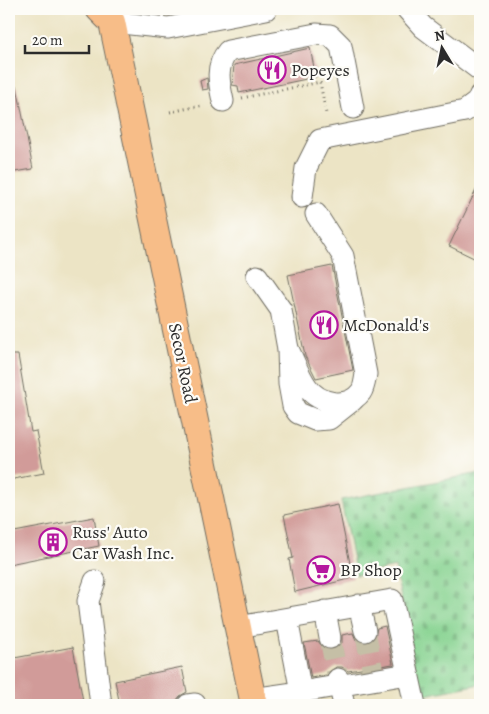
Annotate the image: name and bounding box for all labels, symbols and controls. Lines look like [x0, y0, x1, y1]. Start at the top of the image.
scale bar [25, 22, 89, 54]
north arrow [416, 22, 466, 72]
text: N [433, 25, 447, 46]
text: 20 m [32, 30, 63, 50]
restaurant icon: Popeyes [257, 55, 287, 85]
place label: Popeyes [291, 58, 350, 82]
restaurant icon: McDonald's [309, 310, 339, 340]
place label: McDonald's [343, 313, 429, 337]
street label: Secor Road [163, 321, 203, 406]
place label: Russ' Auto Car Wash Inc. [72, 520, 175, 565]
building icon: Russ' Auto Car Wash Inc. [38, 527, 68, 557]
supermarket icon: BP Shop [306, 555, 336, 585]
place label: BP Shop [340, 558, 402, 582]

